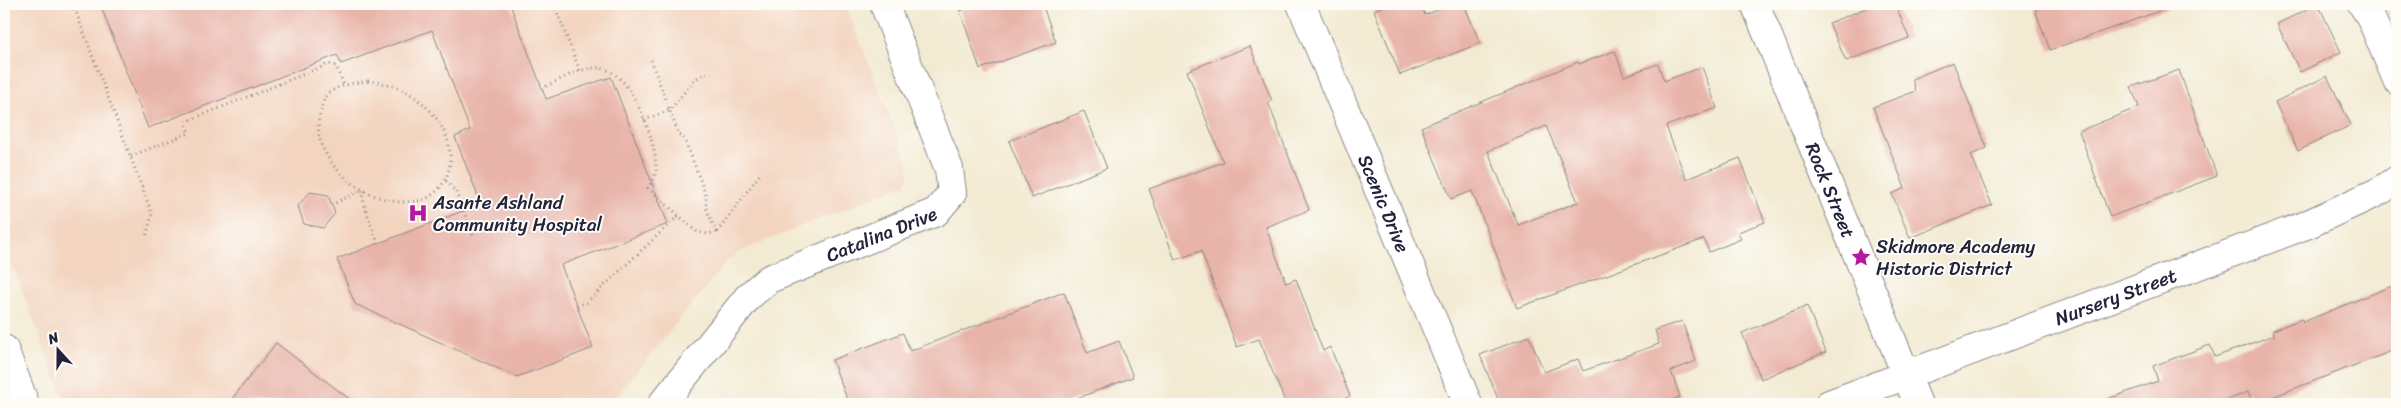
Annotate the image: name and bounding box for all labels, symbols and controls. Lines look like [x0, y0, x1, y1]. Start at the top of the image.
street label: Rock Street [1796, 137, 1865, 243]
street label: Scenic Drive [1348, 149, 1419, 258]
place label: Asante Ashland Community Hospital [432, 186, 603, 241]
street label: Catalina Drive [821, 197, 942, 272]
hospital icon: Asante Ashland Community Hospital [407, 202, 429, 224]
place label: Skidmore Academy Historic District [1876, 230, 2035, 285]
place icon: Skidmore Academy Historic District [1850, 246, 1872, 268]
street label: Nursery Street [2050, 259, 2181, 335]
text: N [44, 325, 63, 352]
north arrow [32, 326, 82, 376]

